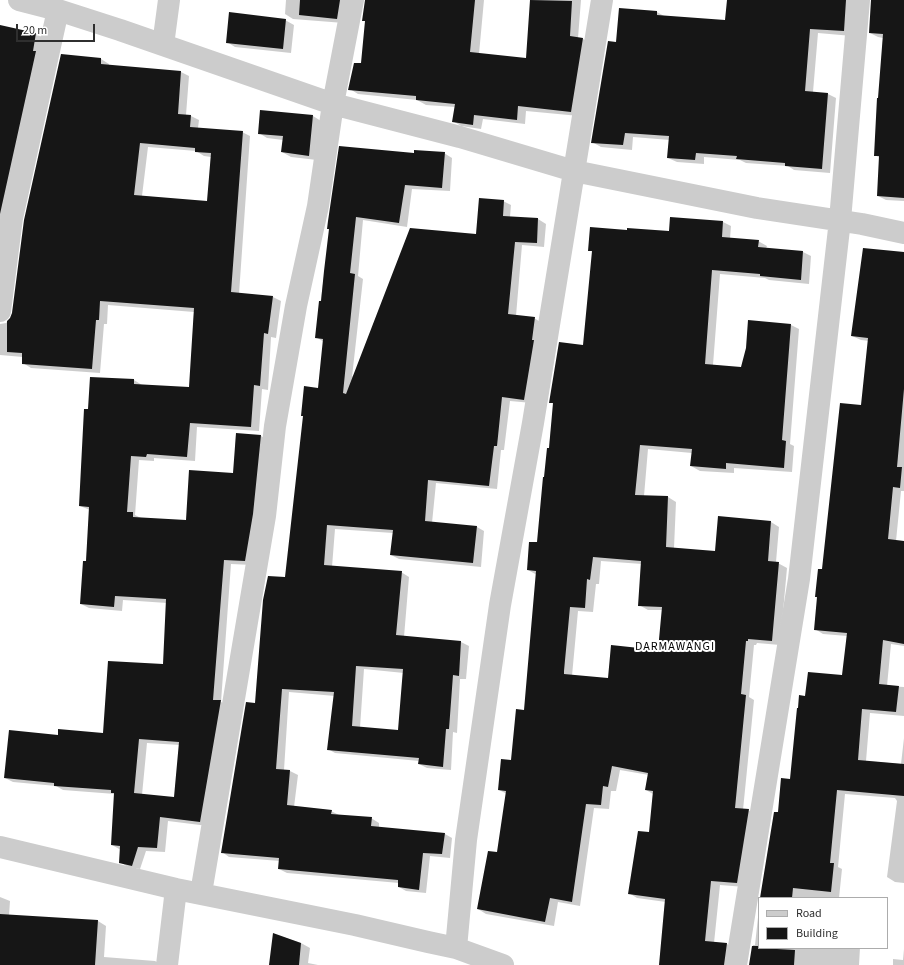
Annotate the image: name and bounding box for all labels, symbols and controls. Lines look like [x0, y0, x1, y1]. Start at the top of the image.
scale bar [18, 16, 97, 42]
text: 20 m [23, 22, 47, 39]
district label: DARMAWANGI [635, 640, 715, 654]
legend [758, 897, 888, 949]
text: Road [796, 905, 822, 922]
text: Building [796, 925, 838, 942]

